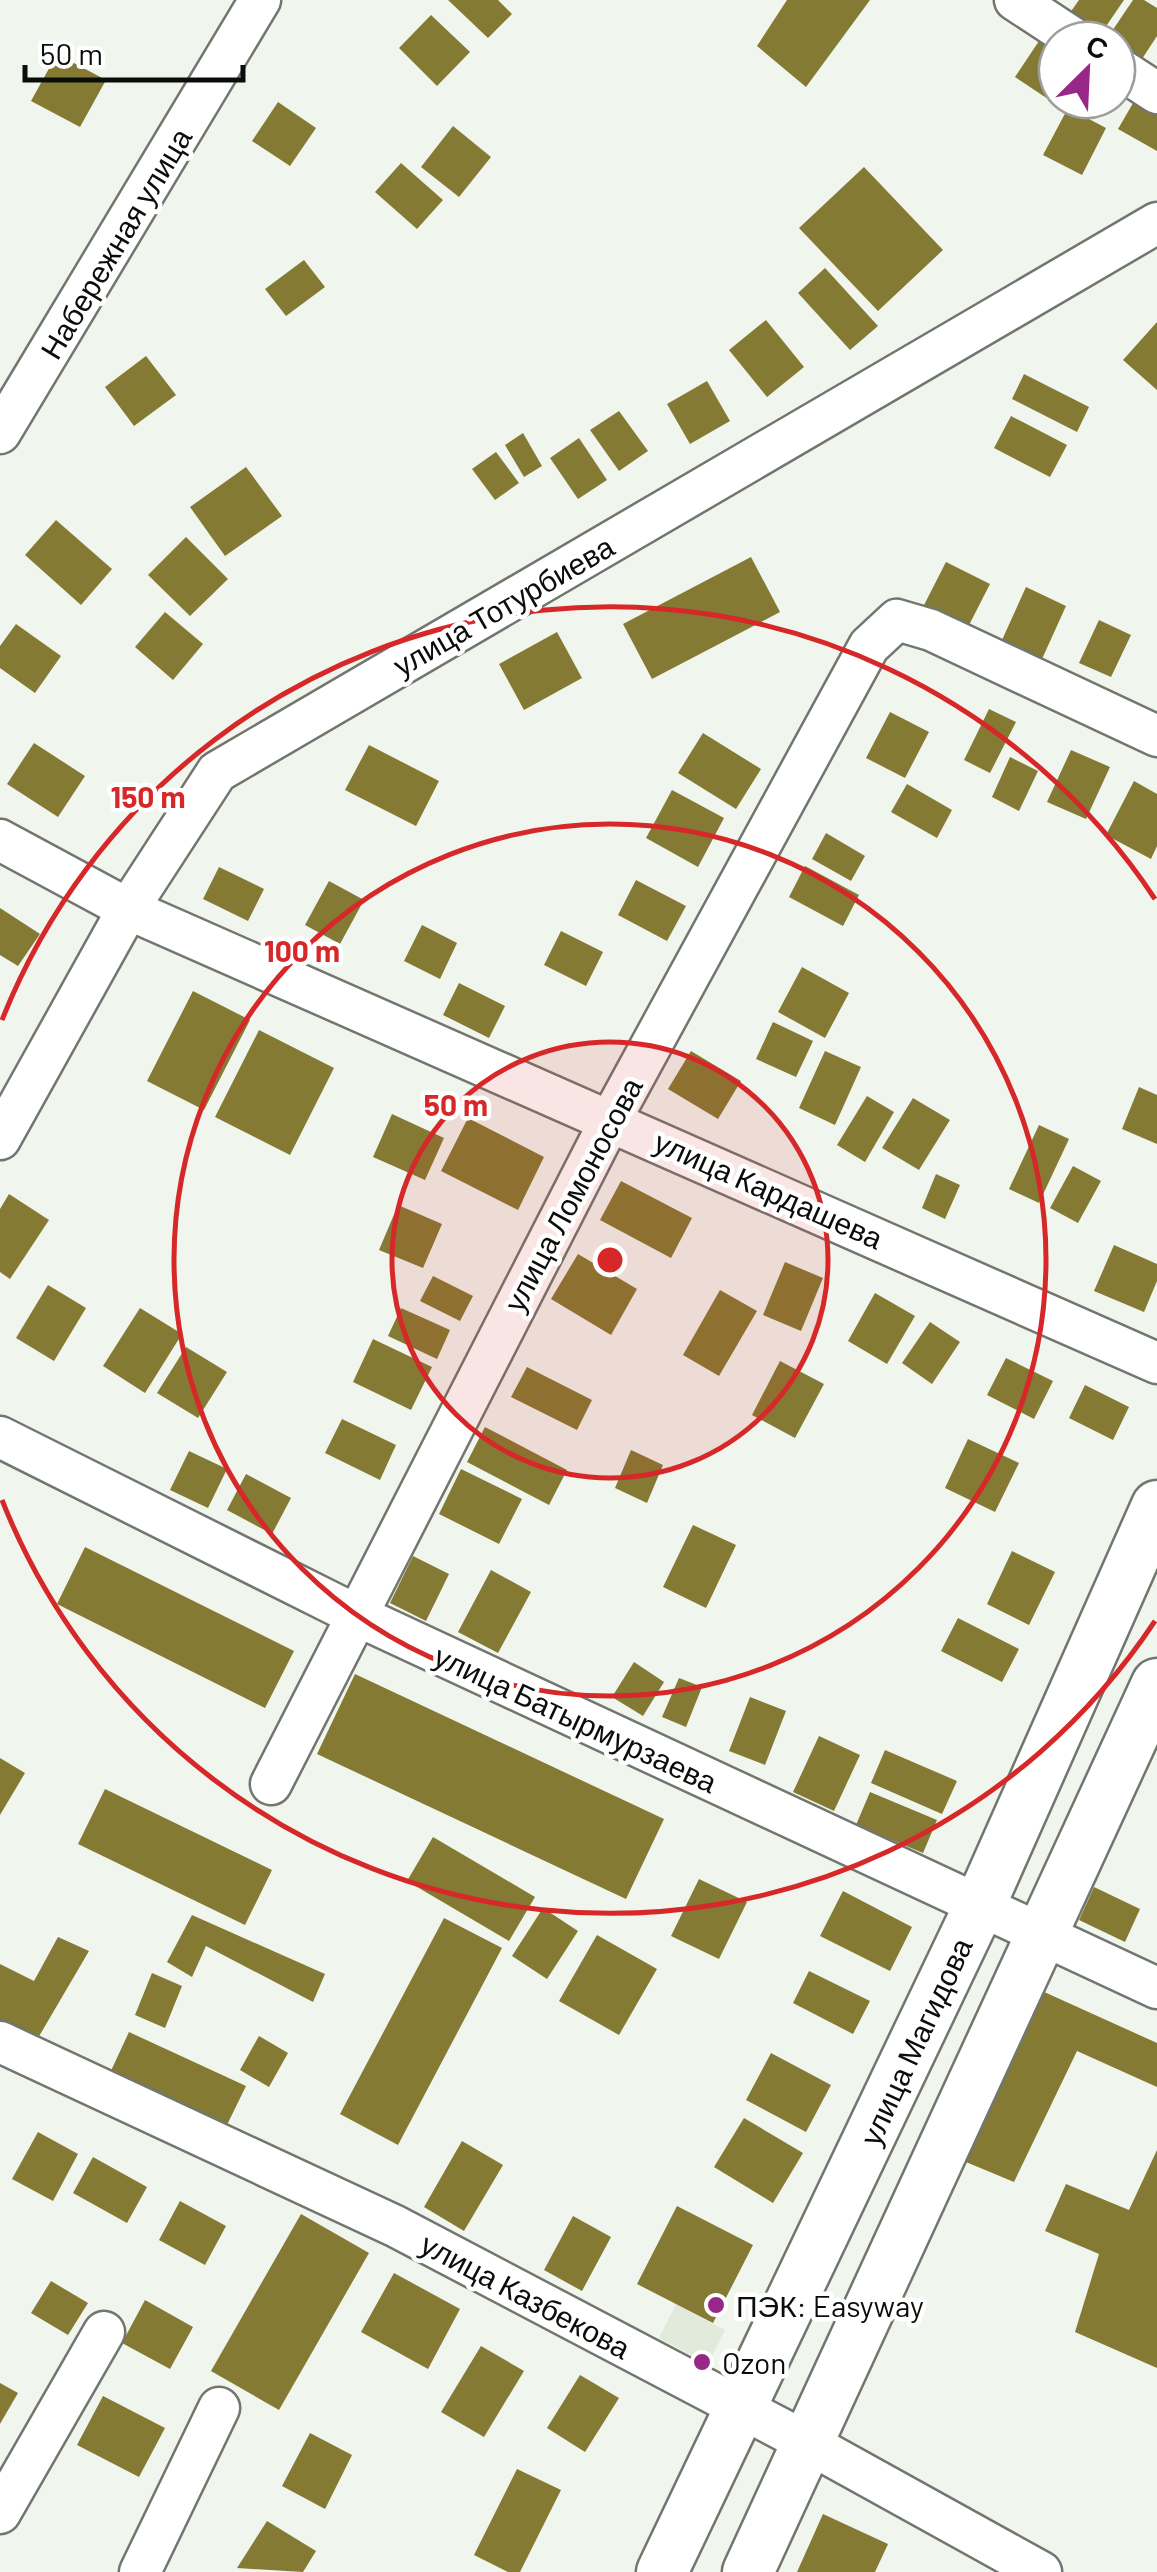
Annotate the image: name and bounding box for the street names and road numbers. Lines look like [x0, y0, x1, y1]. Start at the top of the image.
street label: Набережная улица [32, 121, 198, 365]
street label: улица Тотурбиева [386, 527, 620, 683]
street label: улица Ломоносова [495, 1071, 649, 1317]
street label: улица Кардашева [649, 1123, 889, 1256]
street label: улица Батырмурзаева [429, 1637, 723, 1799]
street label: улица Магидова [851, 1931, 979, 2150]
street label: улица Казбекова [415, 2225, 637, 2365]

